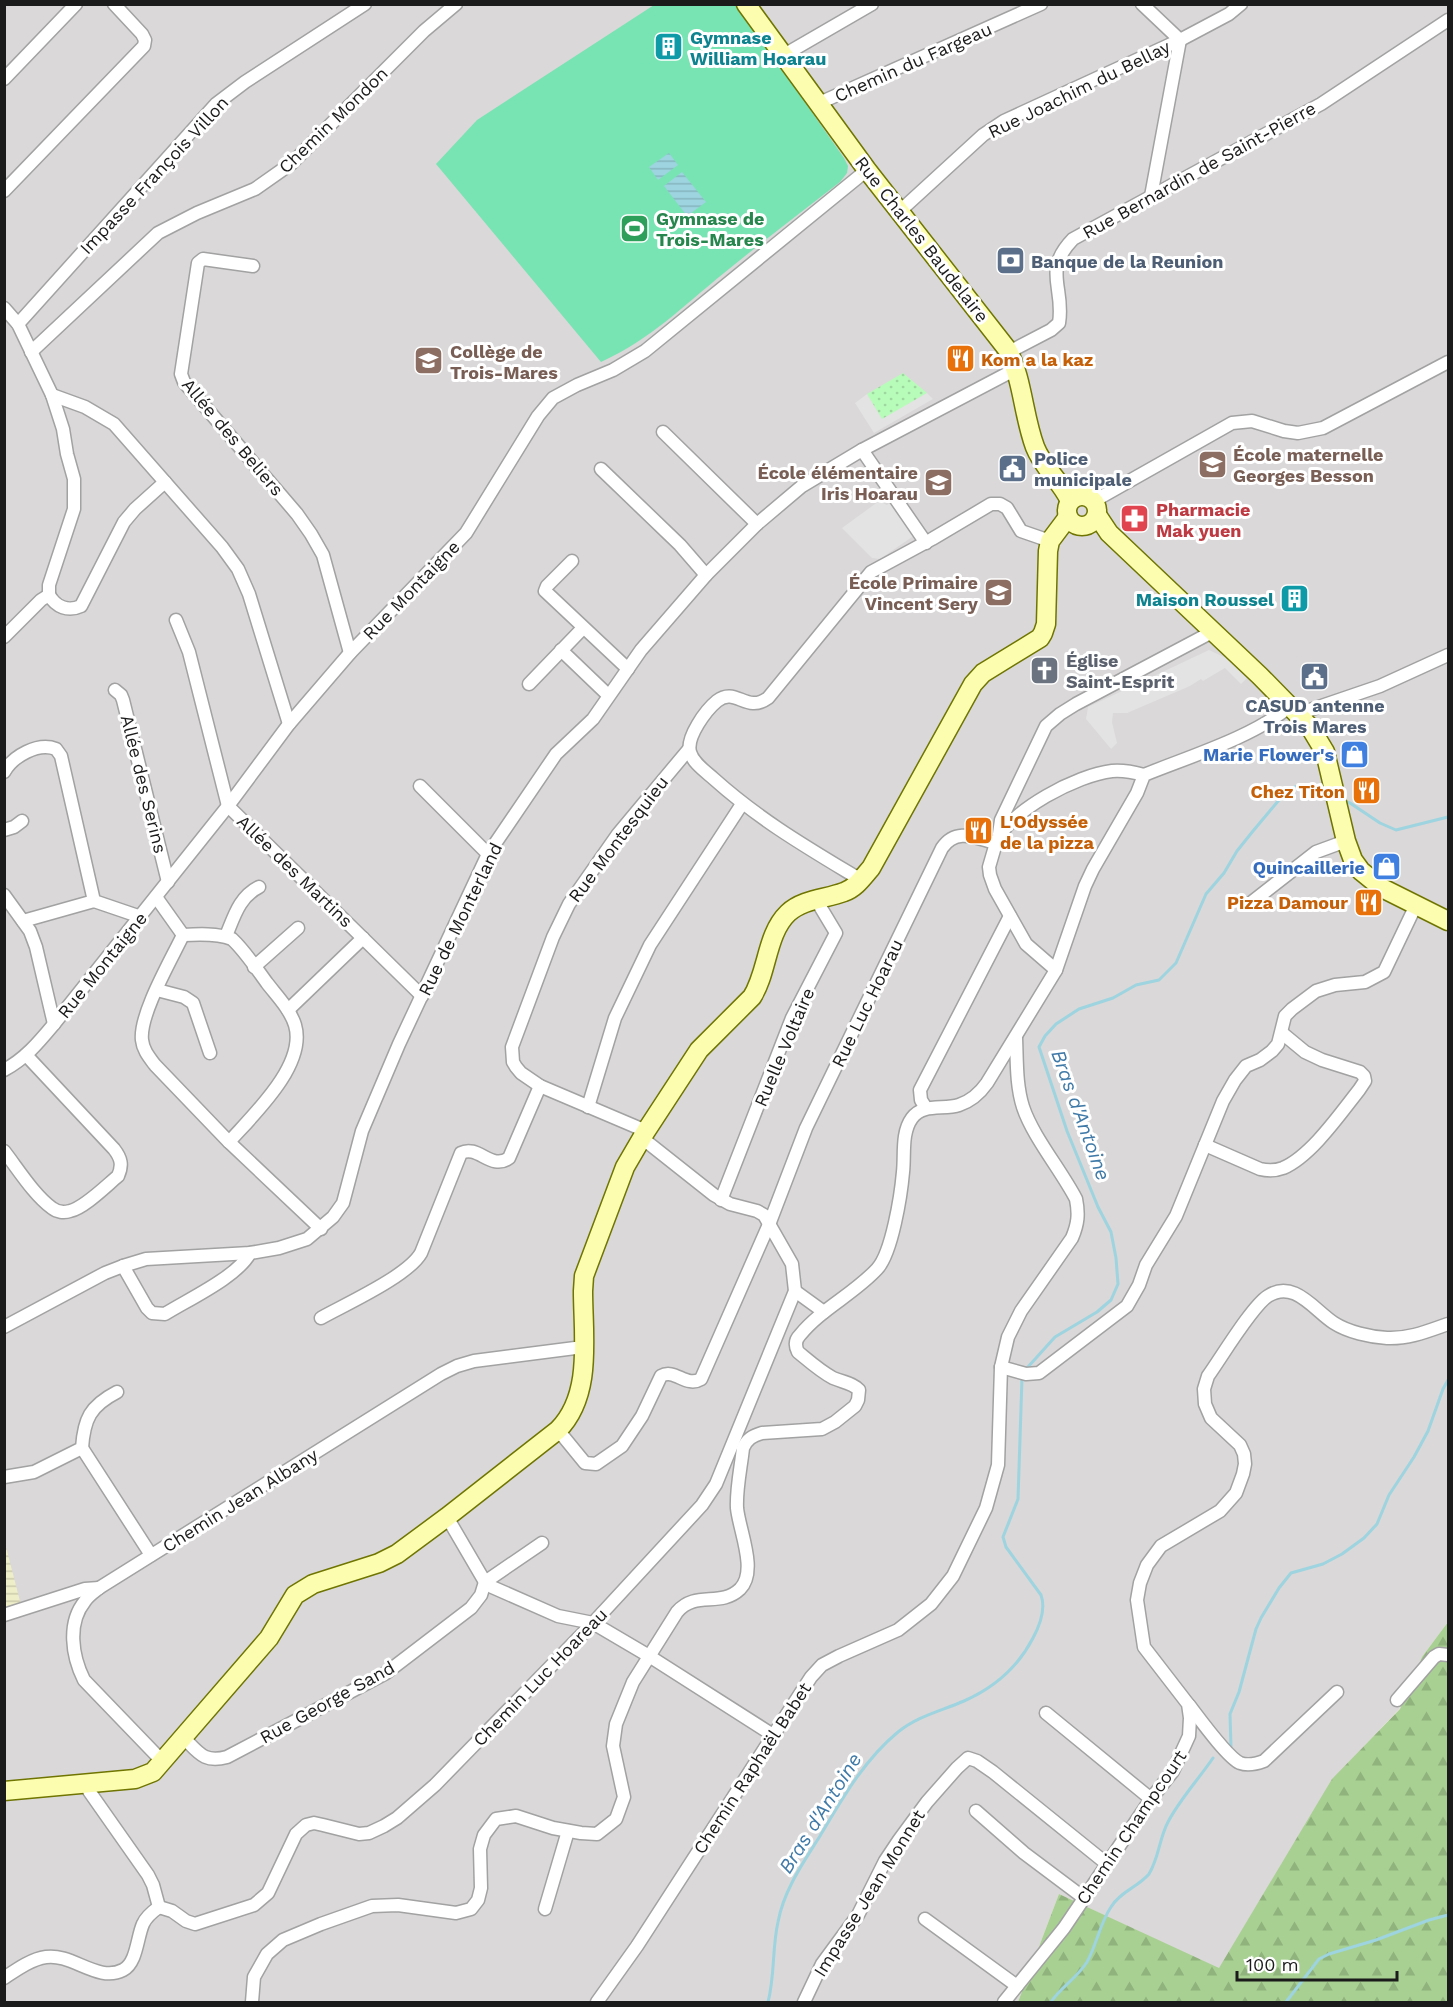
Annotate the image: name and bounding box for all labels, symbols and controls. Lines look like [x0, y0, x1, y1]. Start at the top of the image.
street label: Chemin du Fargeau [831, 18, 995, 106]
place label: Gymnase William Hoarau [690, 27, 826, 69]
building icon: Gymnase William Hoarau [653, 31, 685, 63]
street label: Rue Joachim du Bellay [985, 35, 1174, 142]
street label: Chemin Mondon [274, 63, 392, 177]
street label: Impasse François Villon [75, 92, 233, 258]
street label: Rue Bernardin de Saint-Pierre [1079, 97, 1319, 243]
street label: Rue Charles Baudelaire [851, 152, 993, 326]
place label: Gymnase de Trois-Mares [656, 208, 764, 250]
sports icon: Gymnase de Trois-Mares [619, 212, 651, 244]
bank icon: Banque de la Reunion [994, 245, 1026, 277]
place label: Banque de la Reunion [1031, 251, 1223, 272]
place label: Collège de Trois-Mares [450, 341, 558, 383]
restaurant icon: Kom a la kaz [944, 343, 976, 375]
school or university icon: Collège de Trois-Mares [413, 345, 445, 377]
place label: Kom a la kaz [981, 349, 1093, 370]
street label: Allée des Beliers [178, 374, 288, 500]
place label: École maternelle Georges Besson [1233, 444, 1383, 486]
place label: Police municipale [1034, 448, 1132, 490]
school or university icon: École maternelle Georges Besson [1196, 448, 1228, 480]
public building icon: Police municipale [997, 452, 1029, 484]
place label: École élémentaire Iris Hoarau [757, 462, 918, 504]
school or university icon: École élémentaire Iris Hoarau [923, 466, 955, 498]
place label: Pharmacie Mak yuen [1156, 499, 1251, 541]
pharmacy icon: Pharmacie Mak yuen [1119, 503, 1151, 535]
street label: Rue Montaigne [358, 536, 464, 644]
place label: École Primaire Vincent Sery [849, 572, 979, 614]
school or university icon: École Primaire Vincent Sery [983, 576, 1015, 608]
building icon: Maison Roussel [1279, 583, 1311, 615]
place label: Maison Roussel [1136, 589, 1274, 610]
place label: Église Saint-Esprit [1066, 650, 1174, 692]
church icon: Église Saint-Esprit [1029, 654, 1061, 686]
public building icon: CASUD antenne Trois Mares [1299, 660, 1331, 692]
place label: CASUD antenne Trois Mares [1245, 695, 1385, 737]
street label: Allée des Serins [117, 713, 171, 855]
shop icon: Marie Flower's [1339, 738, 1371, 770]
place label: Marie Flower's [1203, 744, 1334, 765]
street label: Rue Montesquieu [564, 772, 672, 906]
restaurant icon: Chez Titon [1350, 775, 1382, 807]
place label: Chez Titon [1250, 781, 1345, 802]
street label: Allée des Martins [233, 811, 357, 931]
place label: L'Odyssée de la pizza [1000, 811, 1094, 853]
restaurant icon: L'Odyssée de la pizza [963, 815, 995, 847]
street label: Rue de Monterland [414, 839, 506, 999]
shop icon: Quincaillerie [1370, 851, 1402, 883]
place label: Quincaillerie [1253, 857, 1365, 878]
restaurant icon: Pizza Damour [1353, 886, 1385, 918]
place label: Pizza Damour [1227, 892, 1348, 913]
street label: Rue Montaigne [53, 908, 151, 1022]
street label: Rue Luc Hoarau [827, 936, 907, 1070]
street label: Ruelle Voltaire [750, 984, 818, 1110]
water label: Bras d'Antoine [1046, 1046, 1116, 1184]
street label: Chemin Jean Albany [159, 1443, 322, 1556]
street label: Chemin Luc Hoareau [469, 1604, 611, 1750]
street label: Rue George Sand [256, 1656, 398, 1748]
street label: Chemin Raphaël Babet [689, 1678, 816, 1858]
street label: Chemin Champcourt [1072, 1745, 1191, 1908]
water label: Bras d'Antoine [773, 1748, 867, 1878]
street label: Impasse Jean Monnet [809, 1805, 929, 1980]
scale bar [1237, 1944, 1398, 1982]
text: 100 m [1246, 1954, 1299, 1975]

